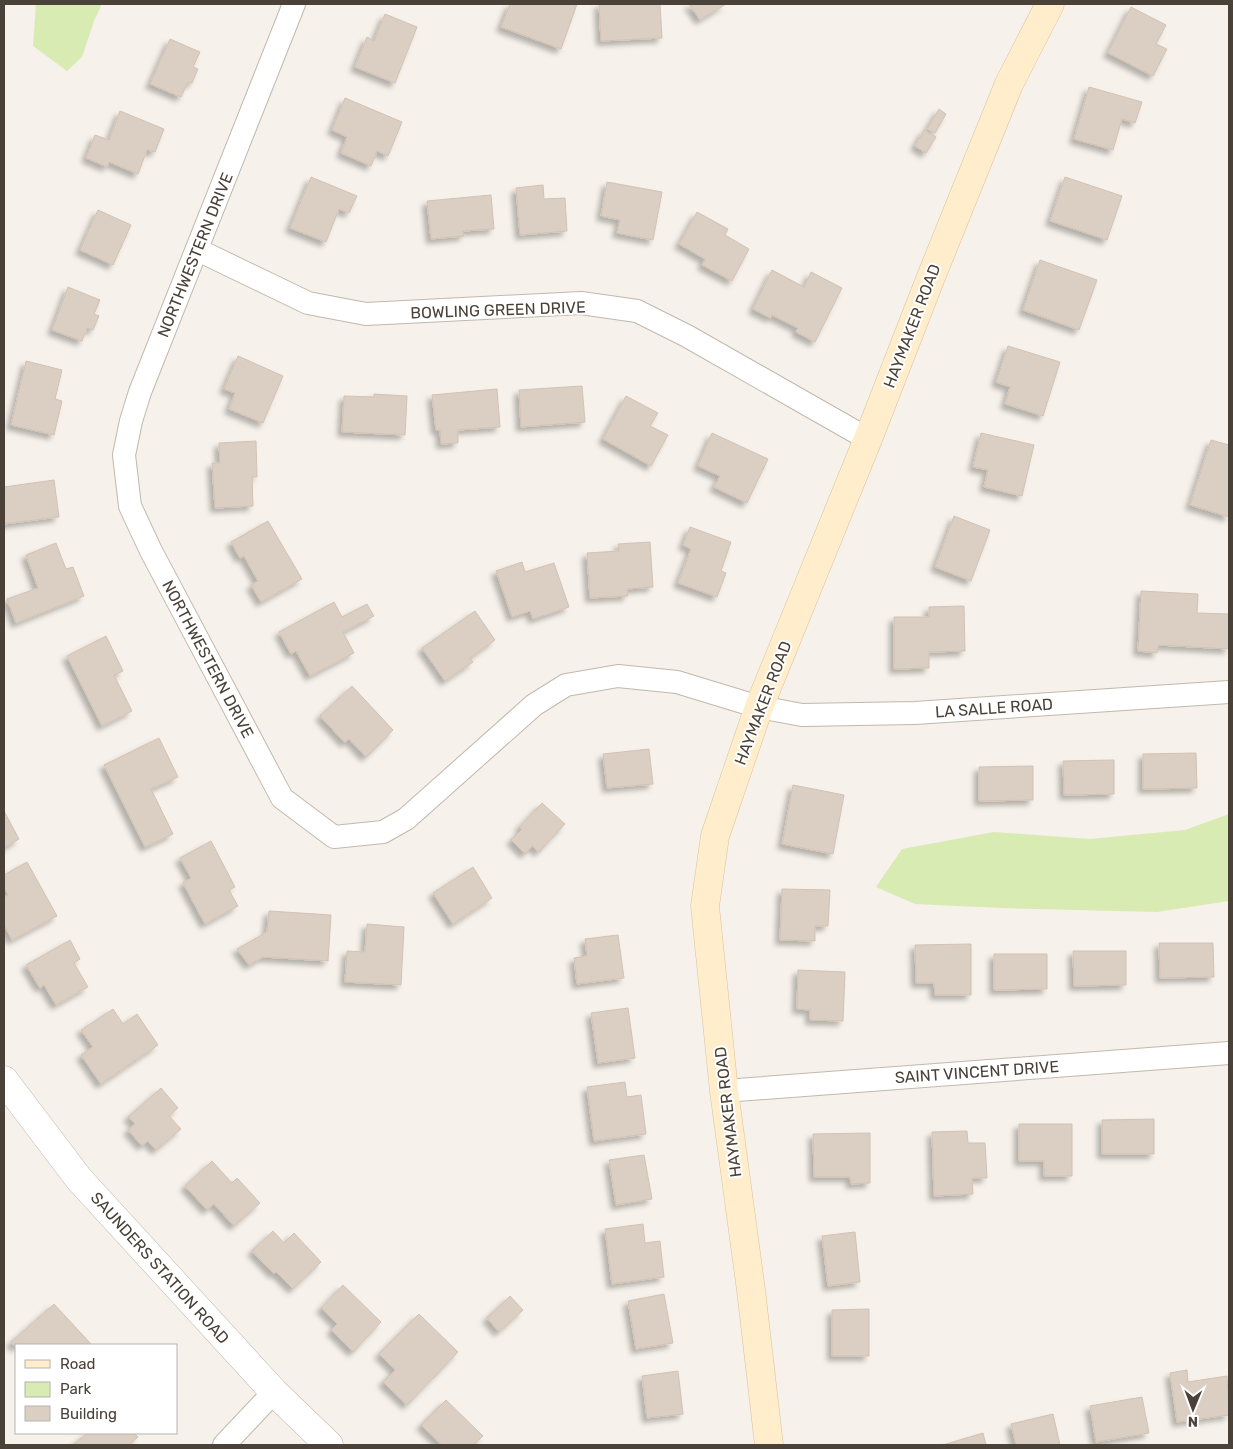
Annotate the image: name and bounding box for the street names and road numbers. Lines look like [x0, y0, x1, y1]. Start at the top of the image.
street label: NORTHWESTERN DRIVE [153, 170, 237, 340]
street label: HAYMAKER ROAD [880, 261, 944, 391]
street label: BOWLING GREEN DRIVE [410, 297, 586, 323]
street label: NORTHWESTERN DRIVE [158, 577, 258, 741]
street label: HAYMAKER ROAD [731, 638, 795, 768]
street label: LA SALLE ROAD [934, 694, 1054, 722]
street label: HAYMAKER ROAD [711, 1046, 745, 1178]
street label: SAINT VINCENT DRIVE [894, 1057, 1060, 1087]
street label: SAUNDERS STATION ROAD [87, 1188, 233, 1348]

